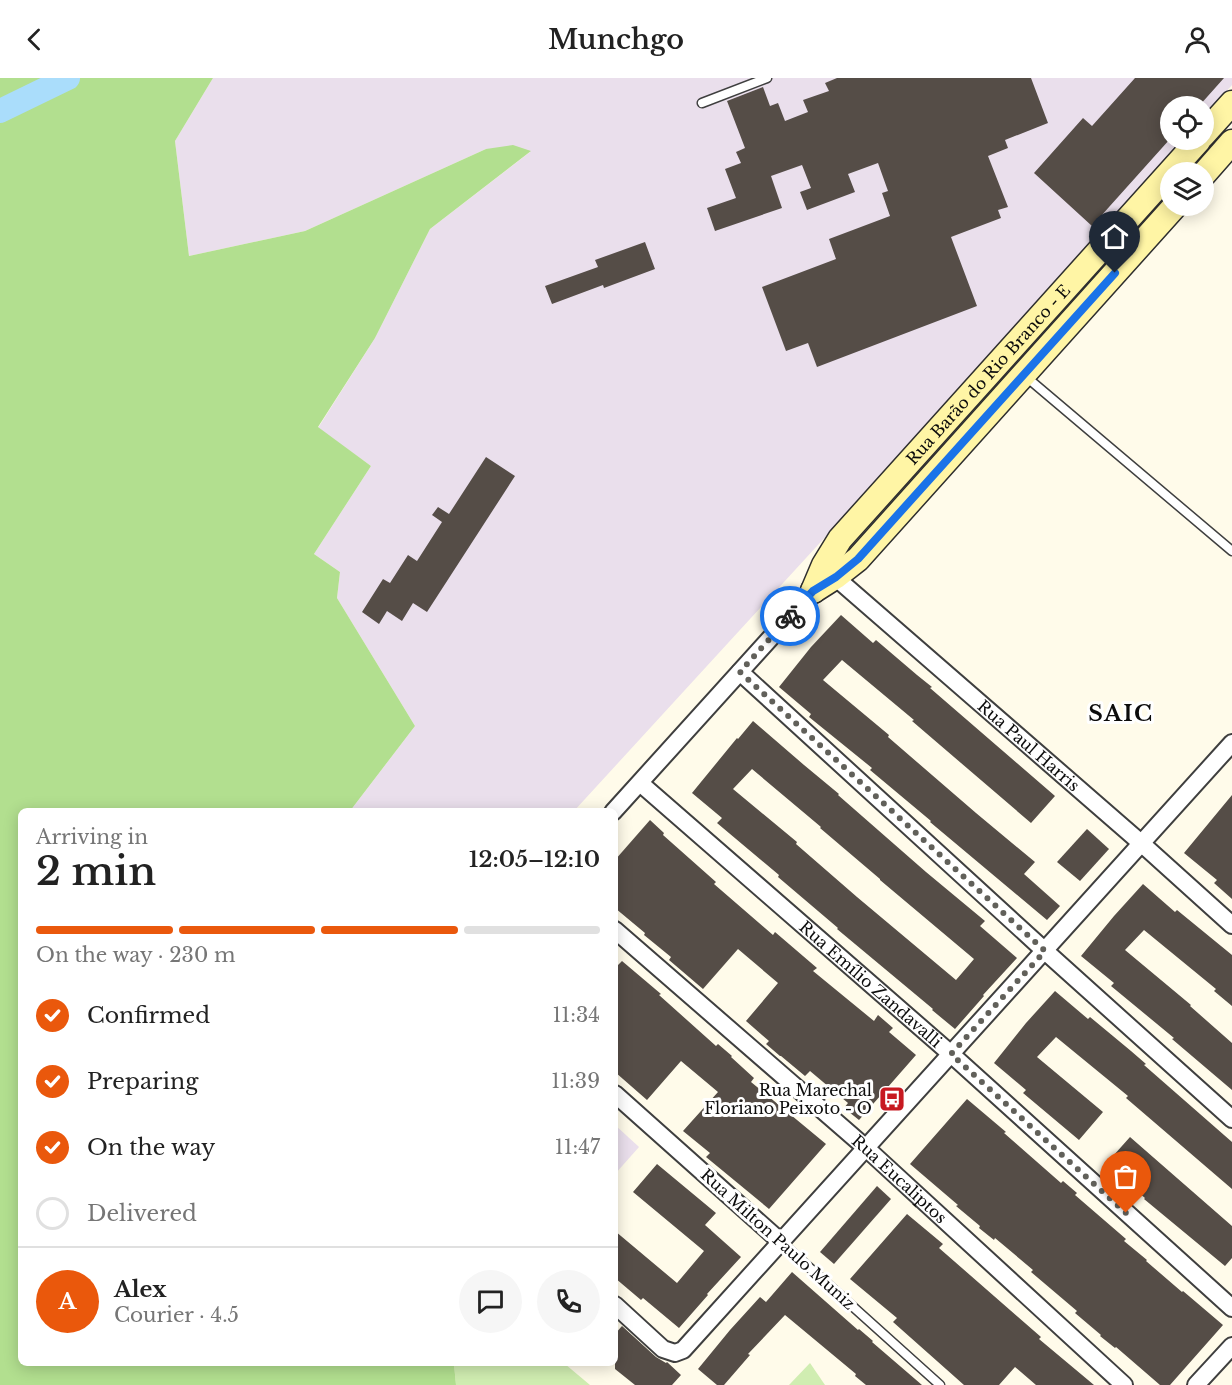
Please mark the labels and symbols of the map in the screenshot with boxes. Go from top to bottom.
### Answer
pin [1089,211,1140,273]
street label: Rua Barão do Rio Branco - E [902,280,1074,469]
courier [760,586,820,646]
street label: Rua Paul Harris [974,696,1084,795]
district label: SAIC [1088,700,1154,727]
street label: Rua Emílio Zandavalli [795,917,947,1052]
place label: Rua Marechal Floriano Peixoto - O [704,1080,872,1118]
bus stop icon: Rua Marechal Floriano Peixoto - O [877,1084,907,1114]
street label: Rua Eucaliptos [848,1130,951,1227]
pin [1100,1151,1151,1213]
street label: Rua Milton Paulo Muniz [697,1164,859,1314]

